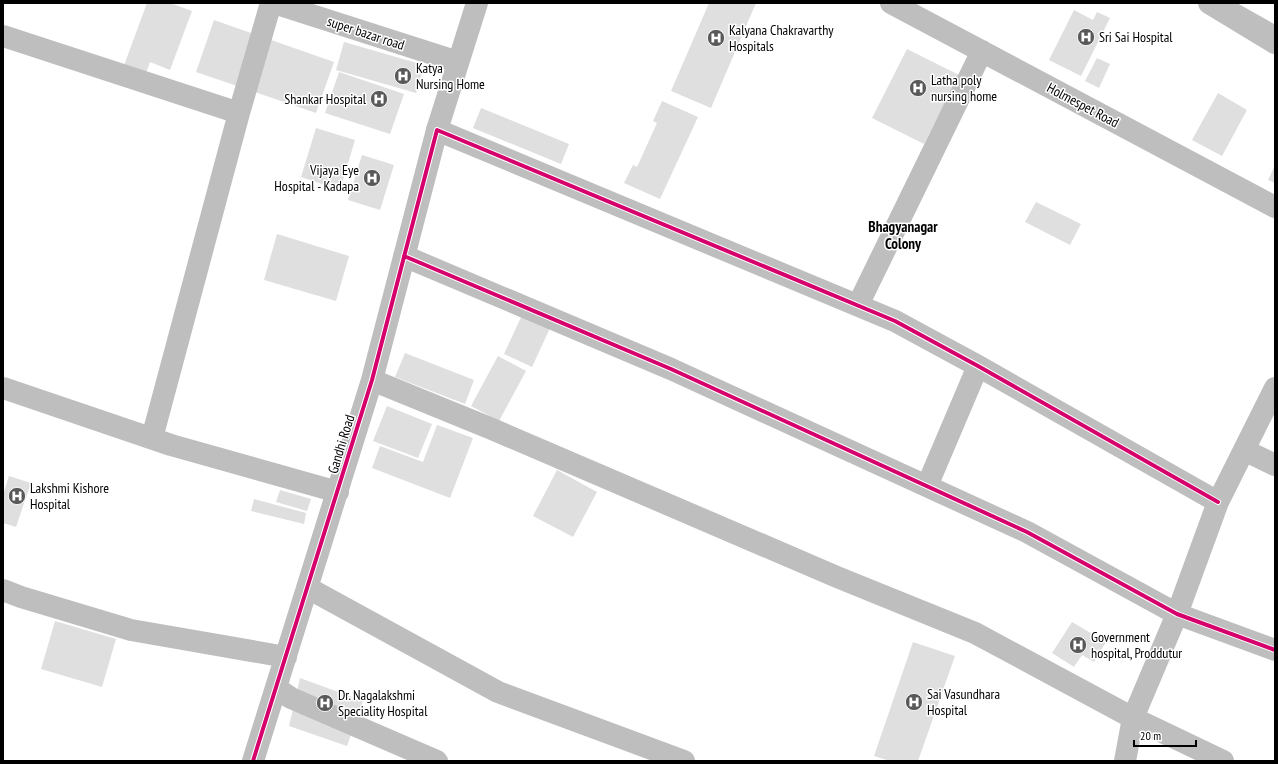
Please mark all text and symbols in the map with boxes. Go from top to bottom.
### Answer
street label: super bazar road [325,12,407,54]
place label: Kalyana Chakravarthy Hospitals [729,21,834,55]
hospital icon: Sri Sai Hospital [1076,27,1096,47]
hospital icon: Kalyana Chakravarthy Hospitals [706,28,726,48]
place label: Sri Sai Hospital [1099,28,1173,46]
place label: Katya Nursing Home [416,59,485,93]
hospital icon: Katya Nursing Home [393,66,413,86]
place label: Latha poly nursing home [931,71,997,105]
hospital icon: Latha poly nursing home [908,78,928,98]
street label: Holmespet Road [1044,79,1122,131]
hospital icon: Shankar Hospital [369,89,389,109]
place label: Shankar Hospital [284,90,367,108]
place label: Vijaya Eye Hospital - Kadapa [274,161,359,195]
hospital icon: Vijaya Eye Hospital - Kadapa [362,168,382,188]
district label: Bhagyanagar Colony [868,217,938,253]
street label: Gandhi Road [324,412,358,476]
place label: Lakshmi Kishore Hospital [30,479,109,513]
hospital icon: Lakshmi Kishore Hospital [7,486,27,506]
place label: Government hospital, Proddutur [1091,628,1182,662]
hospital icon: Government hospital, Proddutur [1068,635,1088,655]
place label: Sai Vasundhara Hospital [927,685,1000,719]
place label: Dr. Nagalakshmi Speciality Hospital [338,686,428,720]
hospital icon: Sai Vasundhara Hospital [904,692,924,712]
hospital icon: Dr. Nagalakshmi Speciality Hospital [315,693,335,713]
scale bar [1134,722,1196,748]
text: 20 m [1140,728,1161,743]

